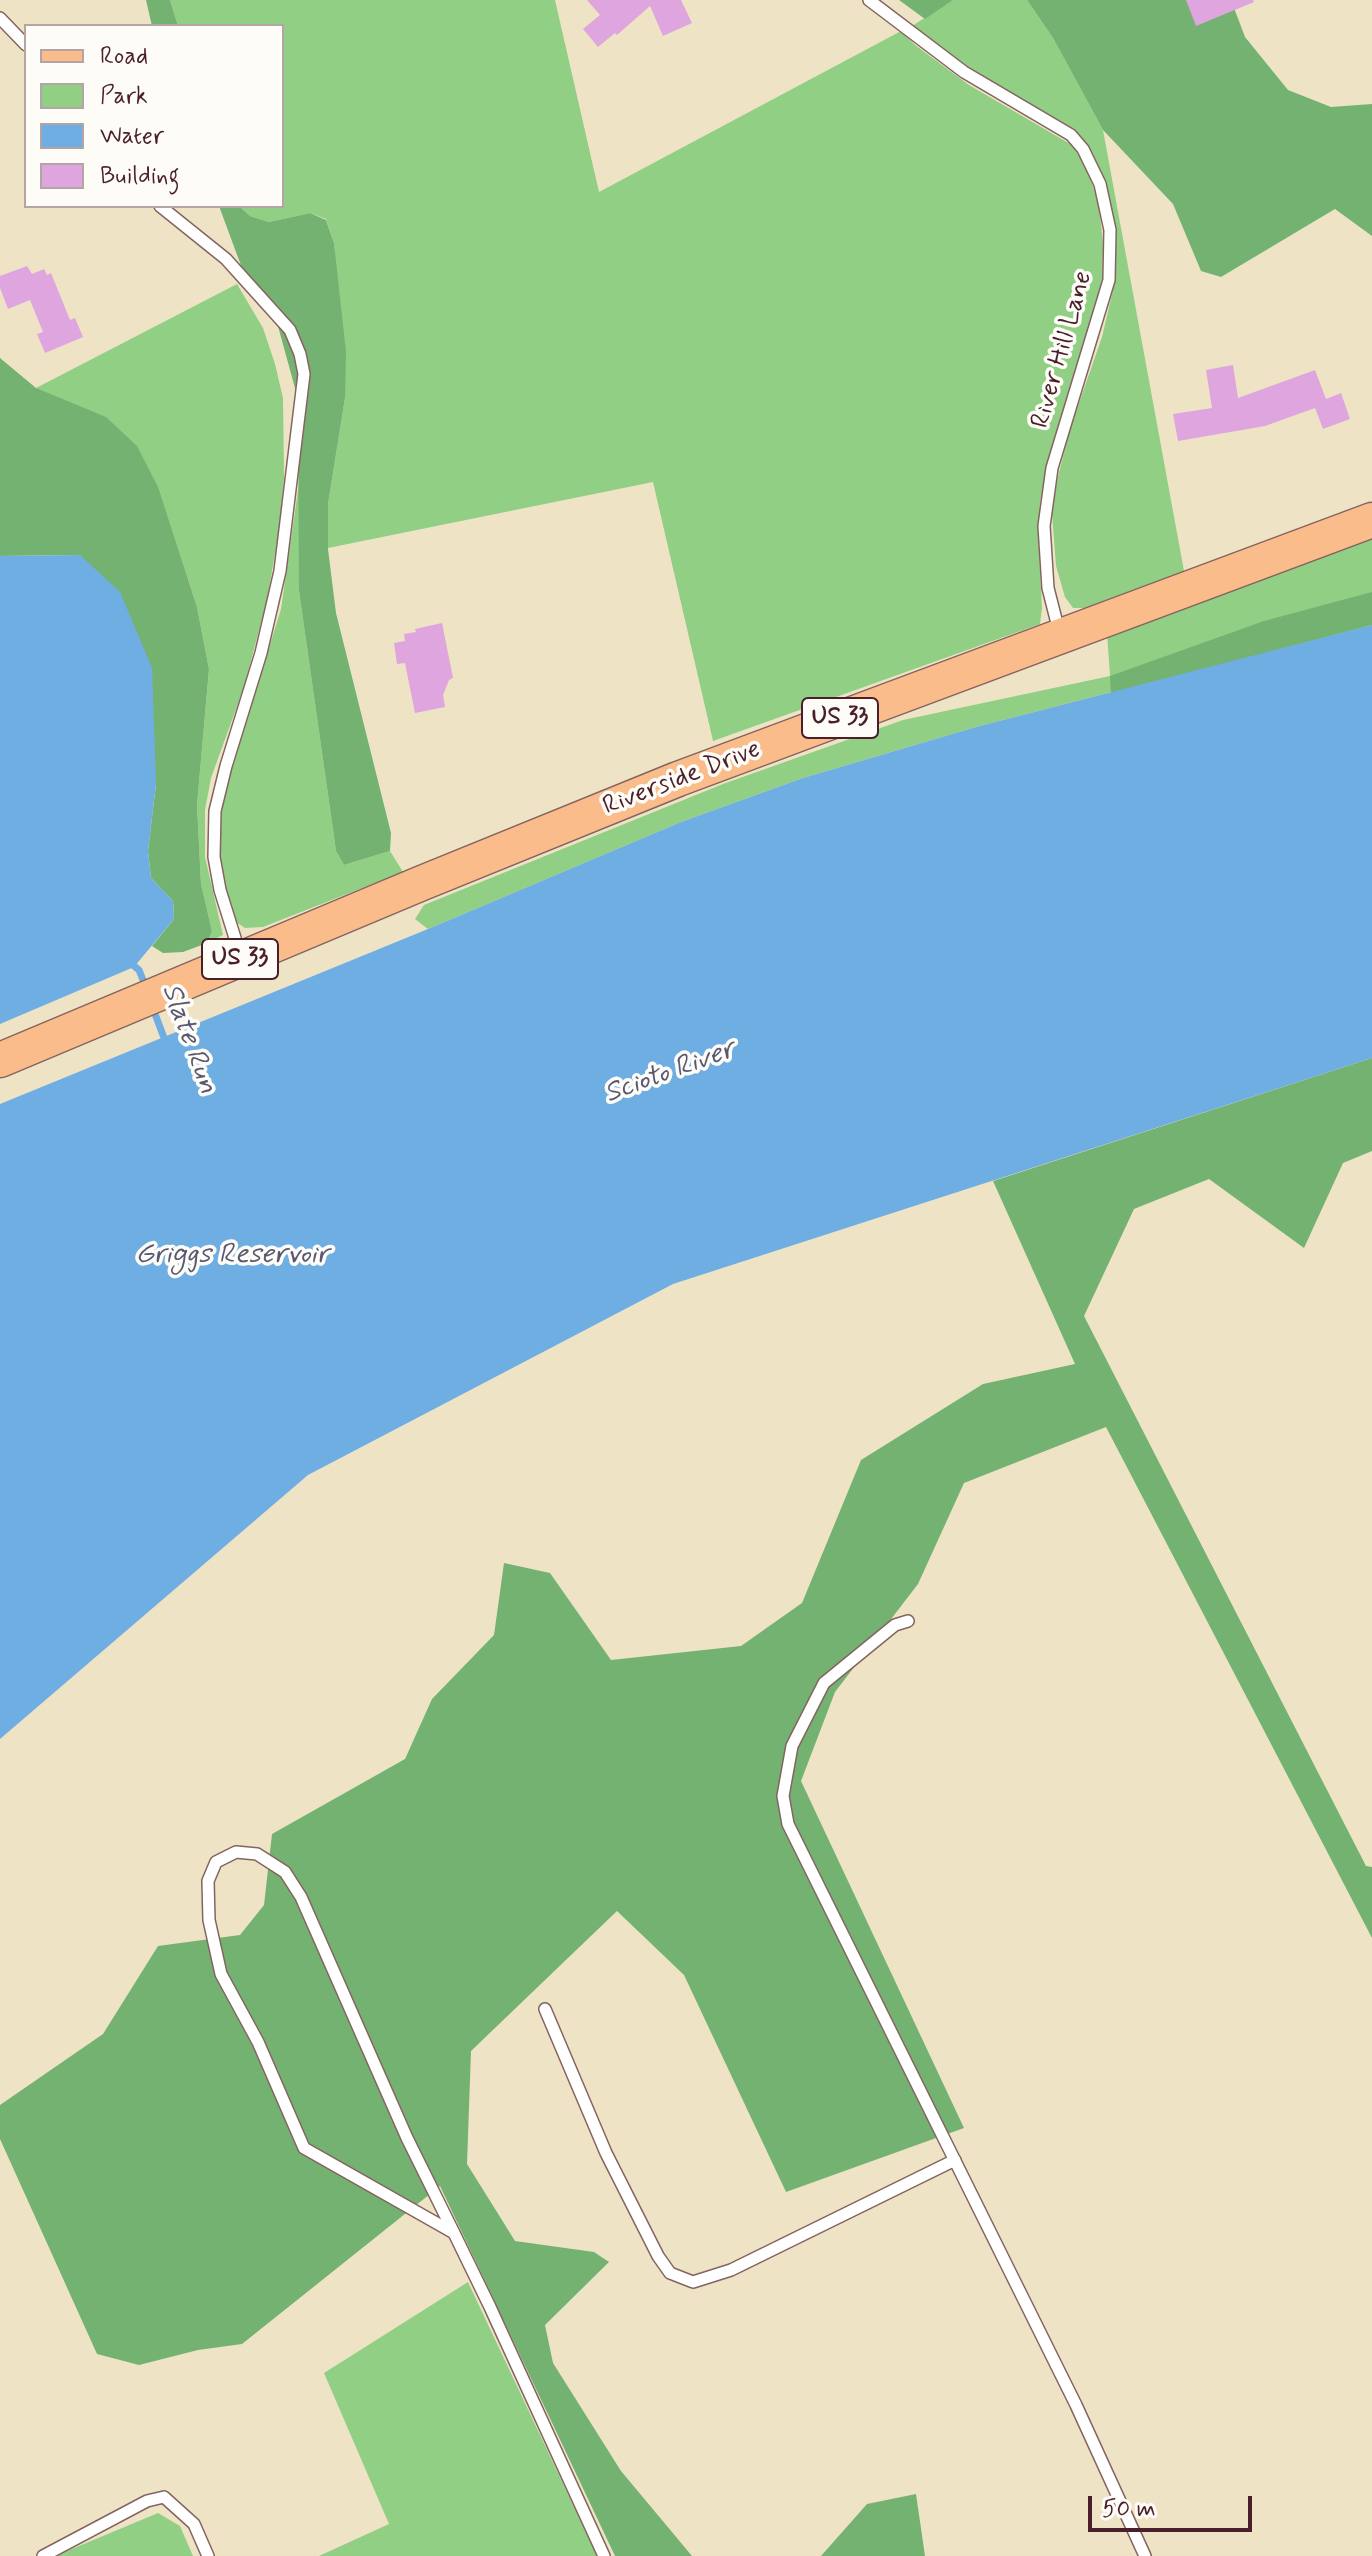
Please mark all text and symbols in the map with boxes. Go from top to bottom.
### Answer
legend [24,24,284,208]
text: Road [100,41,148,72]
text: Park [100,81,148,112]
text: Water [100,121,164,152]
text: Building [100,161,180,192]
street label: River Hill Lane [1026,268,1100,432]
road number: US 33 [802,698,878,738]
street label: Riverside Drive [599,735,765,823]
road number: US 33 [202,939,278,979]
water label: Slate Run [153,980,223,1098]
water label: Scioto River [600,1034,740,1112]
water label: Griggs Reservoir [135,1239,329,1273]
scale bar [1092,2480,1256,2530]
text: 50 m [1102,2494,1156,2525]

